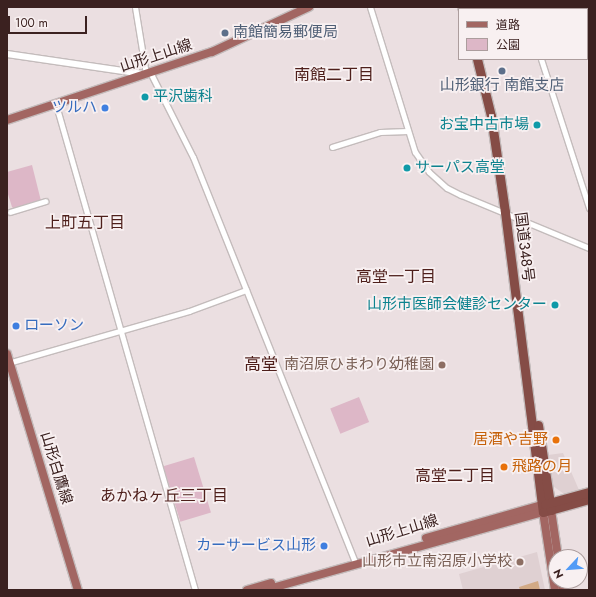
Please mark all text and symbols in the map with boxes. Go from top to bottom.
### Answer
scale bar [10,8,89,34]
legend [458,8,588,60]
text: 100 m [15,14,48,32]
text: 道路 [496,16,520,34]
place label: 南館簡易郵便局 [233,24,338,42]
marker: 南館簡易郵便局 [220,28,230,38]
street label: 山形上山線 [118,36,194,76]
text: 公園 [496,36,520,54]
district label: 南館二丁目 [294,65,374,85]
marker: 山形銀行 南館支店 [497,66,507,76]
place label: 山形銀行 南館支店 [440,77,564,95]
place label: 平沢歯科 [153,88,213,106]
marker: 平沢歯科 [140,92,150,102]
place label: ツルハ [52,99,97,117]
marker: ツルハ [100,103,110,113]
place label: お宝中古市場 [439,116,529,134]
marker: お宝中古市場 [532,120,542,130]
place label: サーパス高堂 [415,159,505,177]
marker: サーパス高堂 [402,163,412,173]
street label: 国道348号 [511,211,537,283]
district label: 上町五丁目 [45,213,125,233]
district label: 高堂一丁目 [356,267,436,287]
place label: 山形市医師会健診センター [367,296,547,314]
marker: 山形市医師会健診センター [550,300,560,310]
place label: ローソン [24,317,84,335]
marker: ローソン [11,321,21,331]
district label: 高堂 [244,355,278,375]
place label: 南沼原ひまわり幼稚園 [284,356,434,374]
marker: 南沼原ひまわり幼稚園 [437,360,447,370]
street label: 山形白鷹線 [36,430,76,506]
place label: 居酒や吉野 [473,431,548,449]
marker: 居酒や吉野 [551,435,561,445]
place label: 飛路の月 [512,458,572,476]
marker: 飛路の月 [499,462,509,472]
district label: 高堂二丁目 [415,466,495,486]
district label: あかねヶ丘三丁目 [100,486,228,506]
street label: 山形上山線 [364,511,440,551]
place label: カーサービス山形 [196,537,316,555]
marker: カーサービス山形 [319,541,329,551]
north arrow [548,549,588,589]
place label: 山形市立南沼原小学校 [362,553,512,571]
marker: 山形市立南沼原小学校 [515,557,525,567]
text: N [549,566,567,581]

